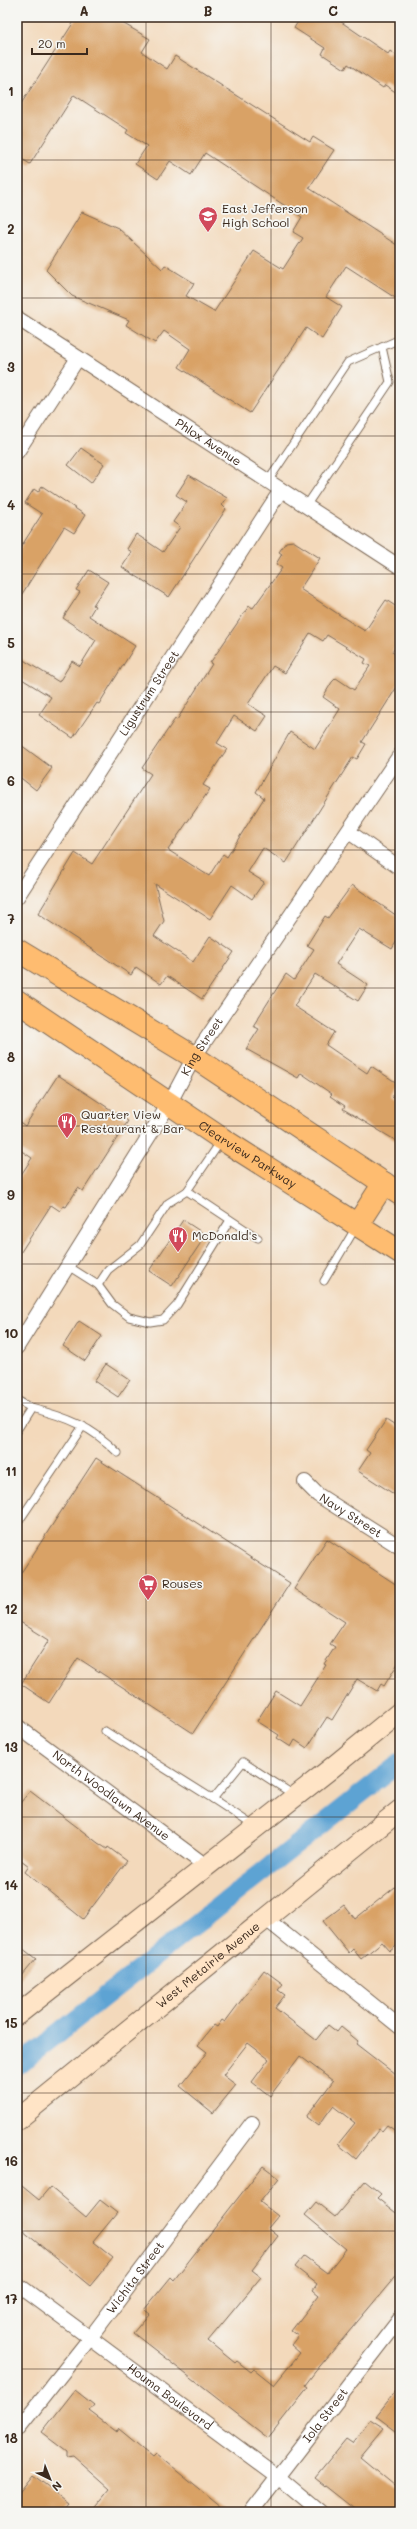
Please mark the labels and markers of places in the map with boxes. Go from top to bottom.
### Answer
place label: East Jefferson High School [222,200,308,230]
school or university icon: East Jefferson High School [197,205,219,233]
place label: Quarter View Restaurant & Bar [81,1106,184,1136]
restaurant icon: Quarter View Restaurant & Bar [56,1111,78,1139]
restaurant icon: McDonald's [167,1225,189,1253]
place label: McDonald's [192,1227,257,1243]
supermarket icon: Rouses [137,1573,159,1601]
place label: Rouses [162,1575,203,1591]

